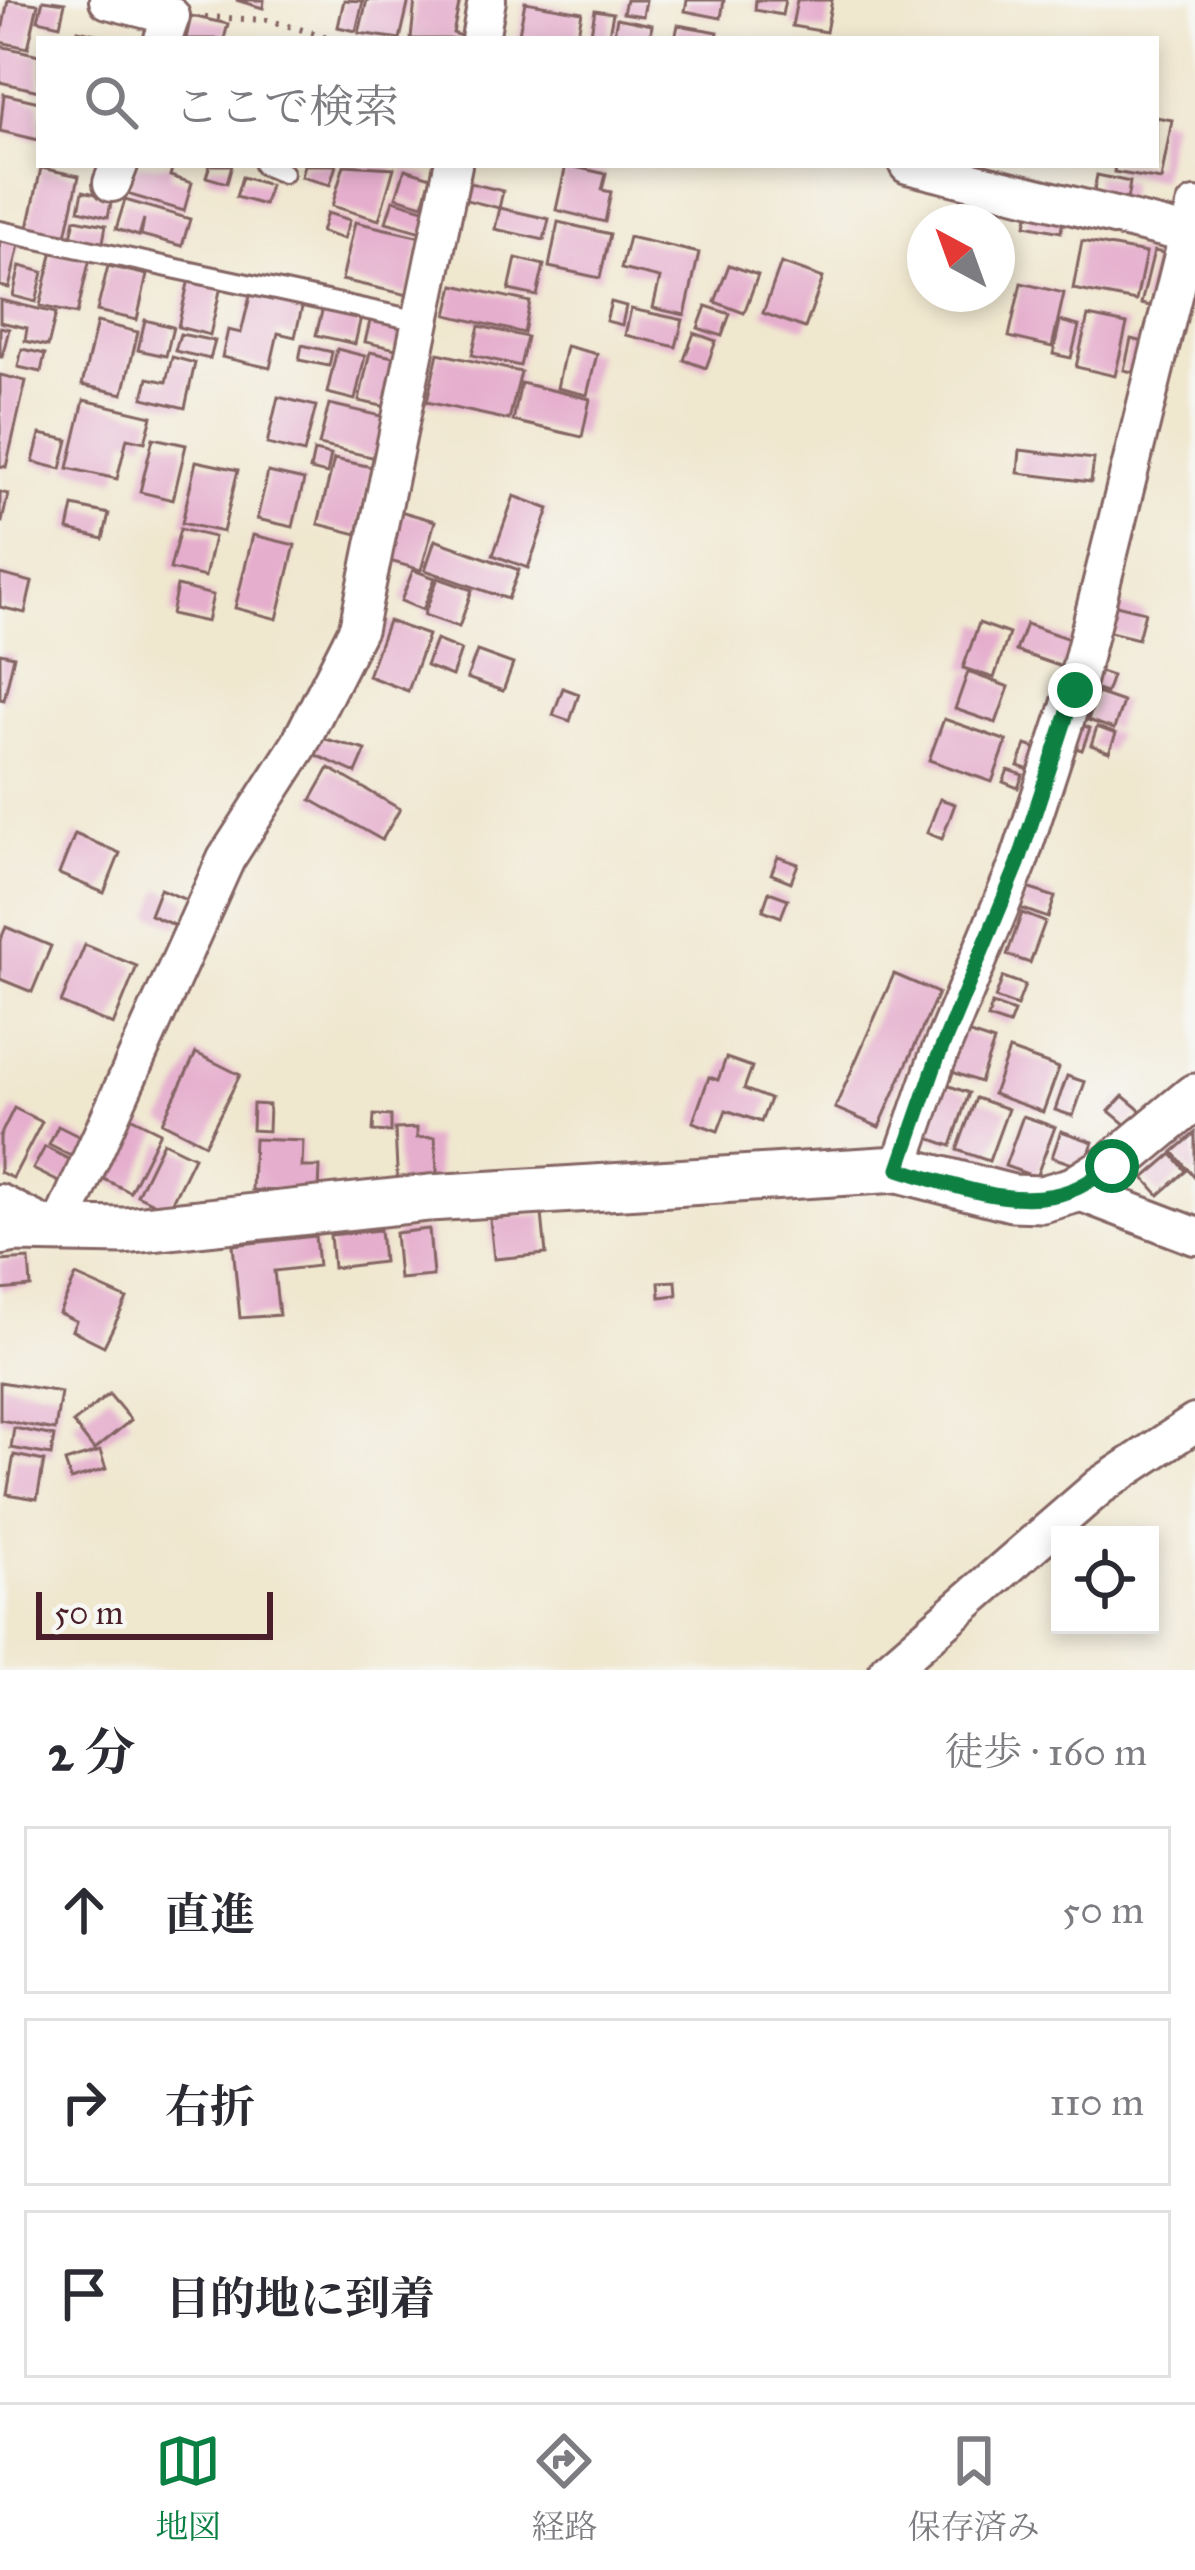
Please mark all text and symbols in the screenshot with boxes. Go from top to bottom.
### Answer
search box [36,36,1159,168]
icon: search [78,69,144,135]
text: ここで検索 [174,79,399,134]
north arrow [907,204,1015,312]
route end [1048,663,1102,717]
route start [1085,1139,1139,1193]
map controls [1051,1526,1159,1634]
button: locate [1051,1526,1159,1634]
scale bar [36,1586,273,1639]
text: 50 m [54,1593,123,1633]
text: 2 分 [48,1722,135,1784]
text: 徒歩 · 160 m [945,1728,1147,1776]
icon: ahead [51,1877,117,1943]
text: 50 m [1062,1886,1144,1934]
text: 直進 [165,1887,255,1942]
icon: right [51,2069,117,2135]
text: 110 m [1049,2078,1144,2126]
text: 右折 [165,2079,255,2134]
icon: arrive [51,2261,117,2327]
text: 目的地に到着 [165,2271,435,2326]
tab: 地図 [155,2428,221,2547]
tab: 経路 [531,2428,597,2547]
tab: 保存済み [908,2428,1040,2547]

